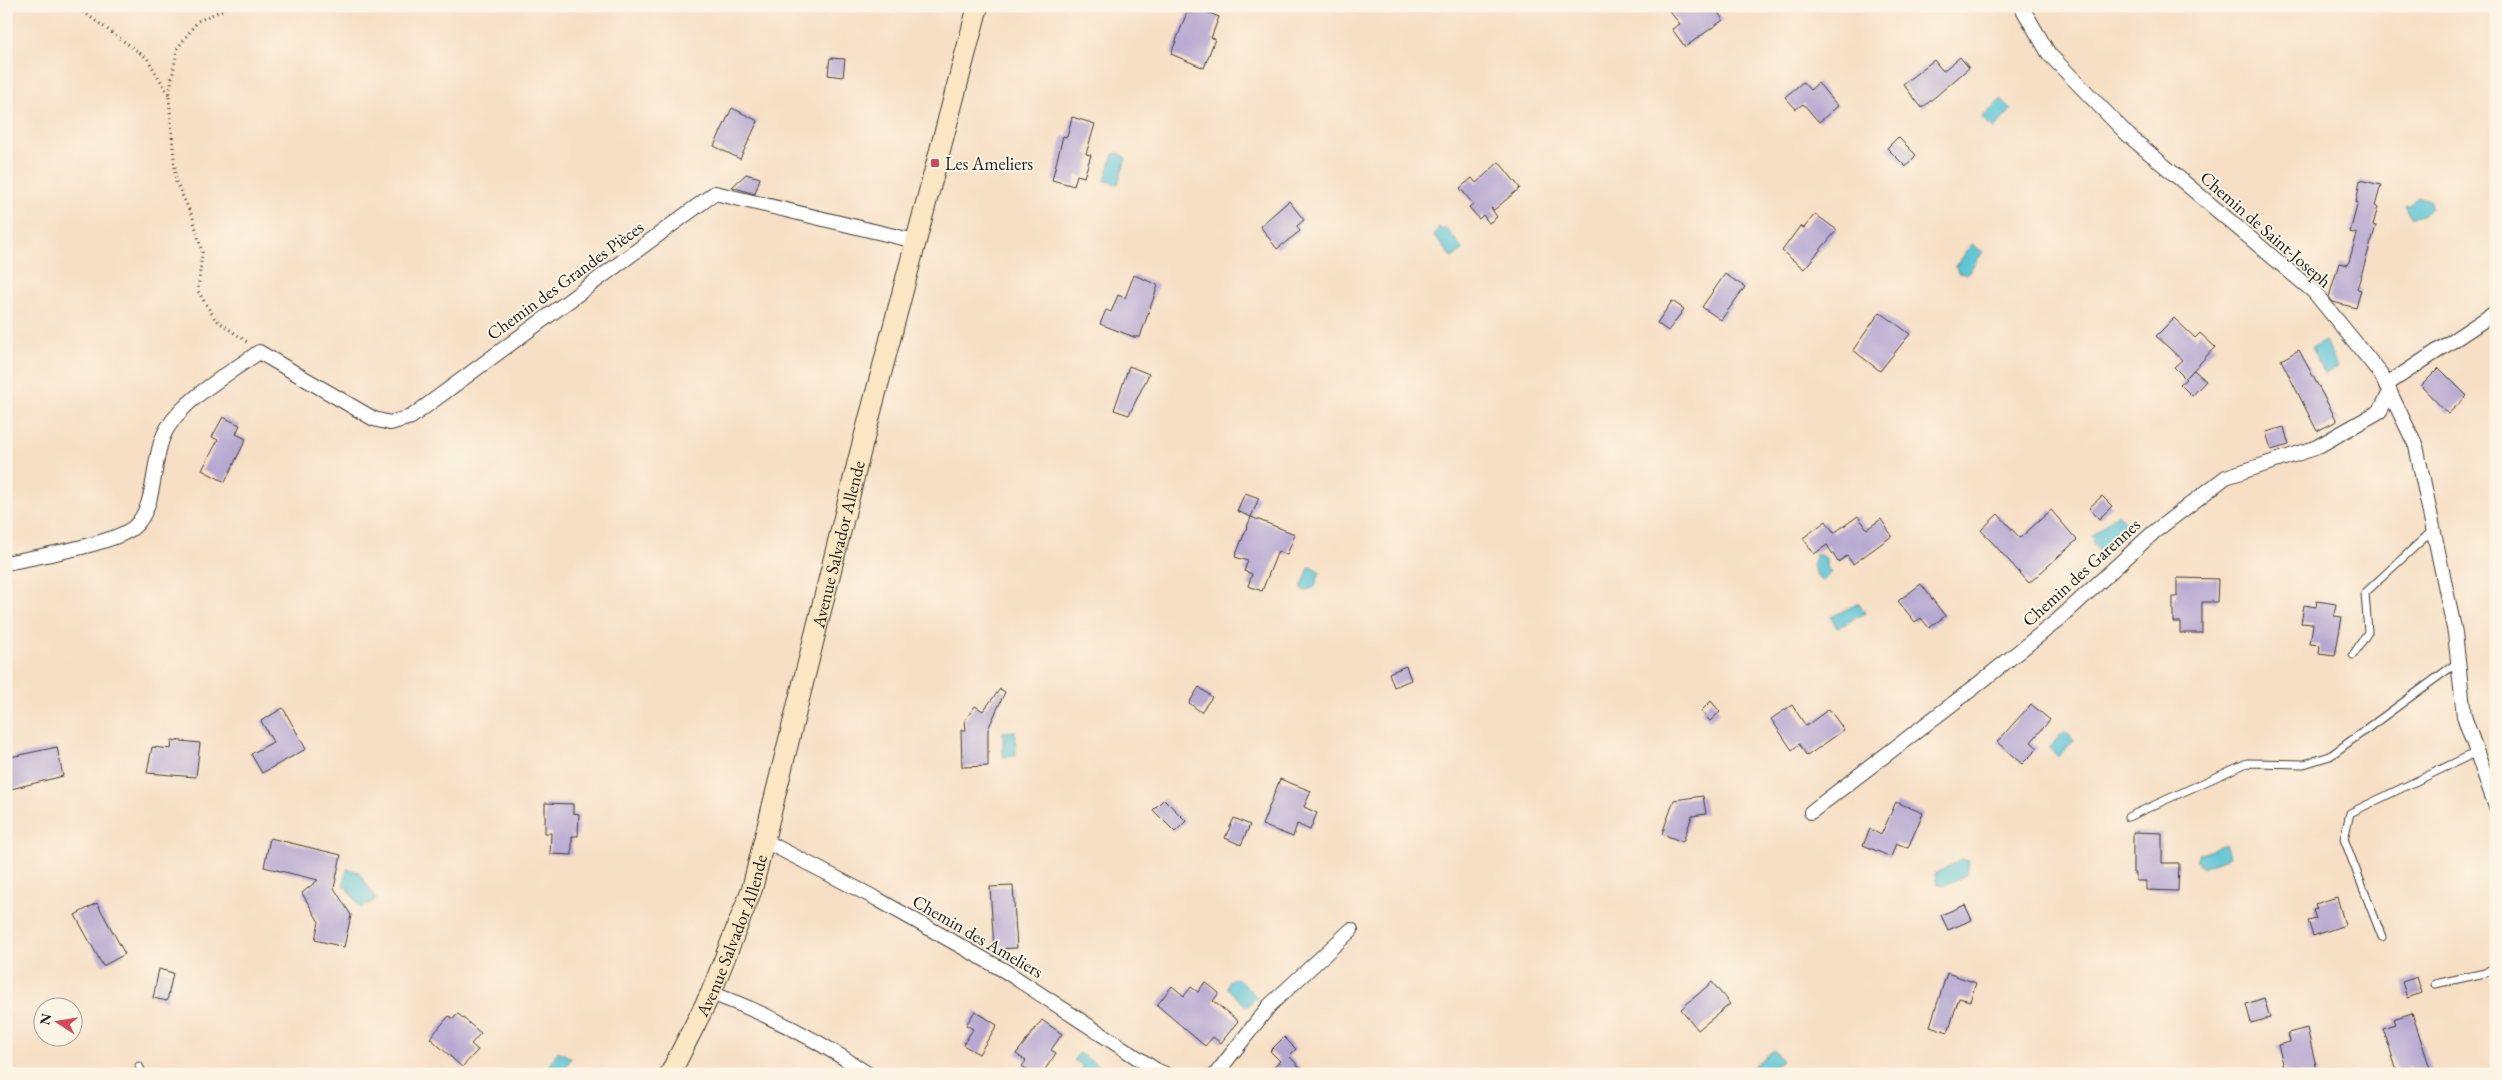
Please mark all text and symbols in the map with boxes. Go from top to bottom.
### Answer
place label: Les Ameliers [945,152,1033,175]
marker: Les Ameliers [929,157,941,169]
street label: Chemin de Saint-Joseph [2196,166,2336,292]
street label: Chemin des Grandes Pièces [482,215,648,345]
street label: Avenue Salvador Allende [805,458,869,631]
street label: Chemin des Garennes [2017,513,2145,631]
street label: Avenue Salvador Allende [689,852,772,1021]
street label: Chemin des Ameliers [909,889,1048,983]
north arrow [32,998,82,1048]
text: N [35,1011,55,1027]

